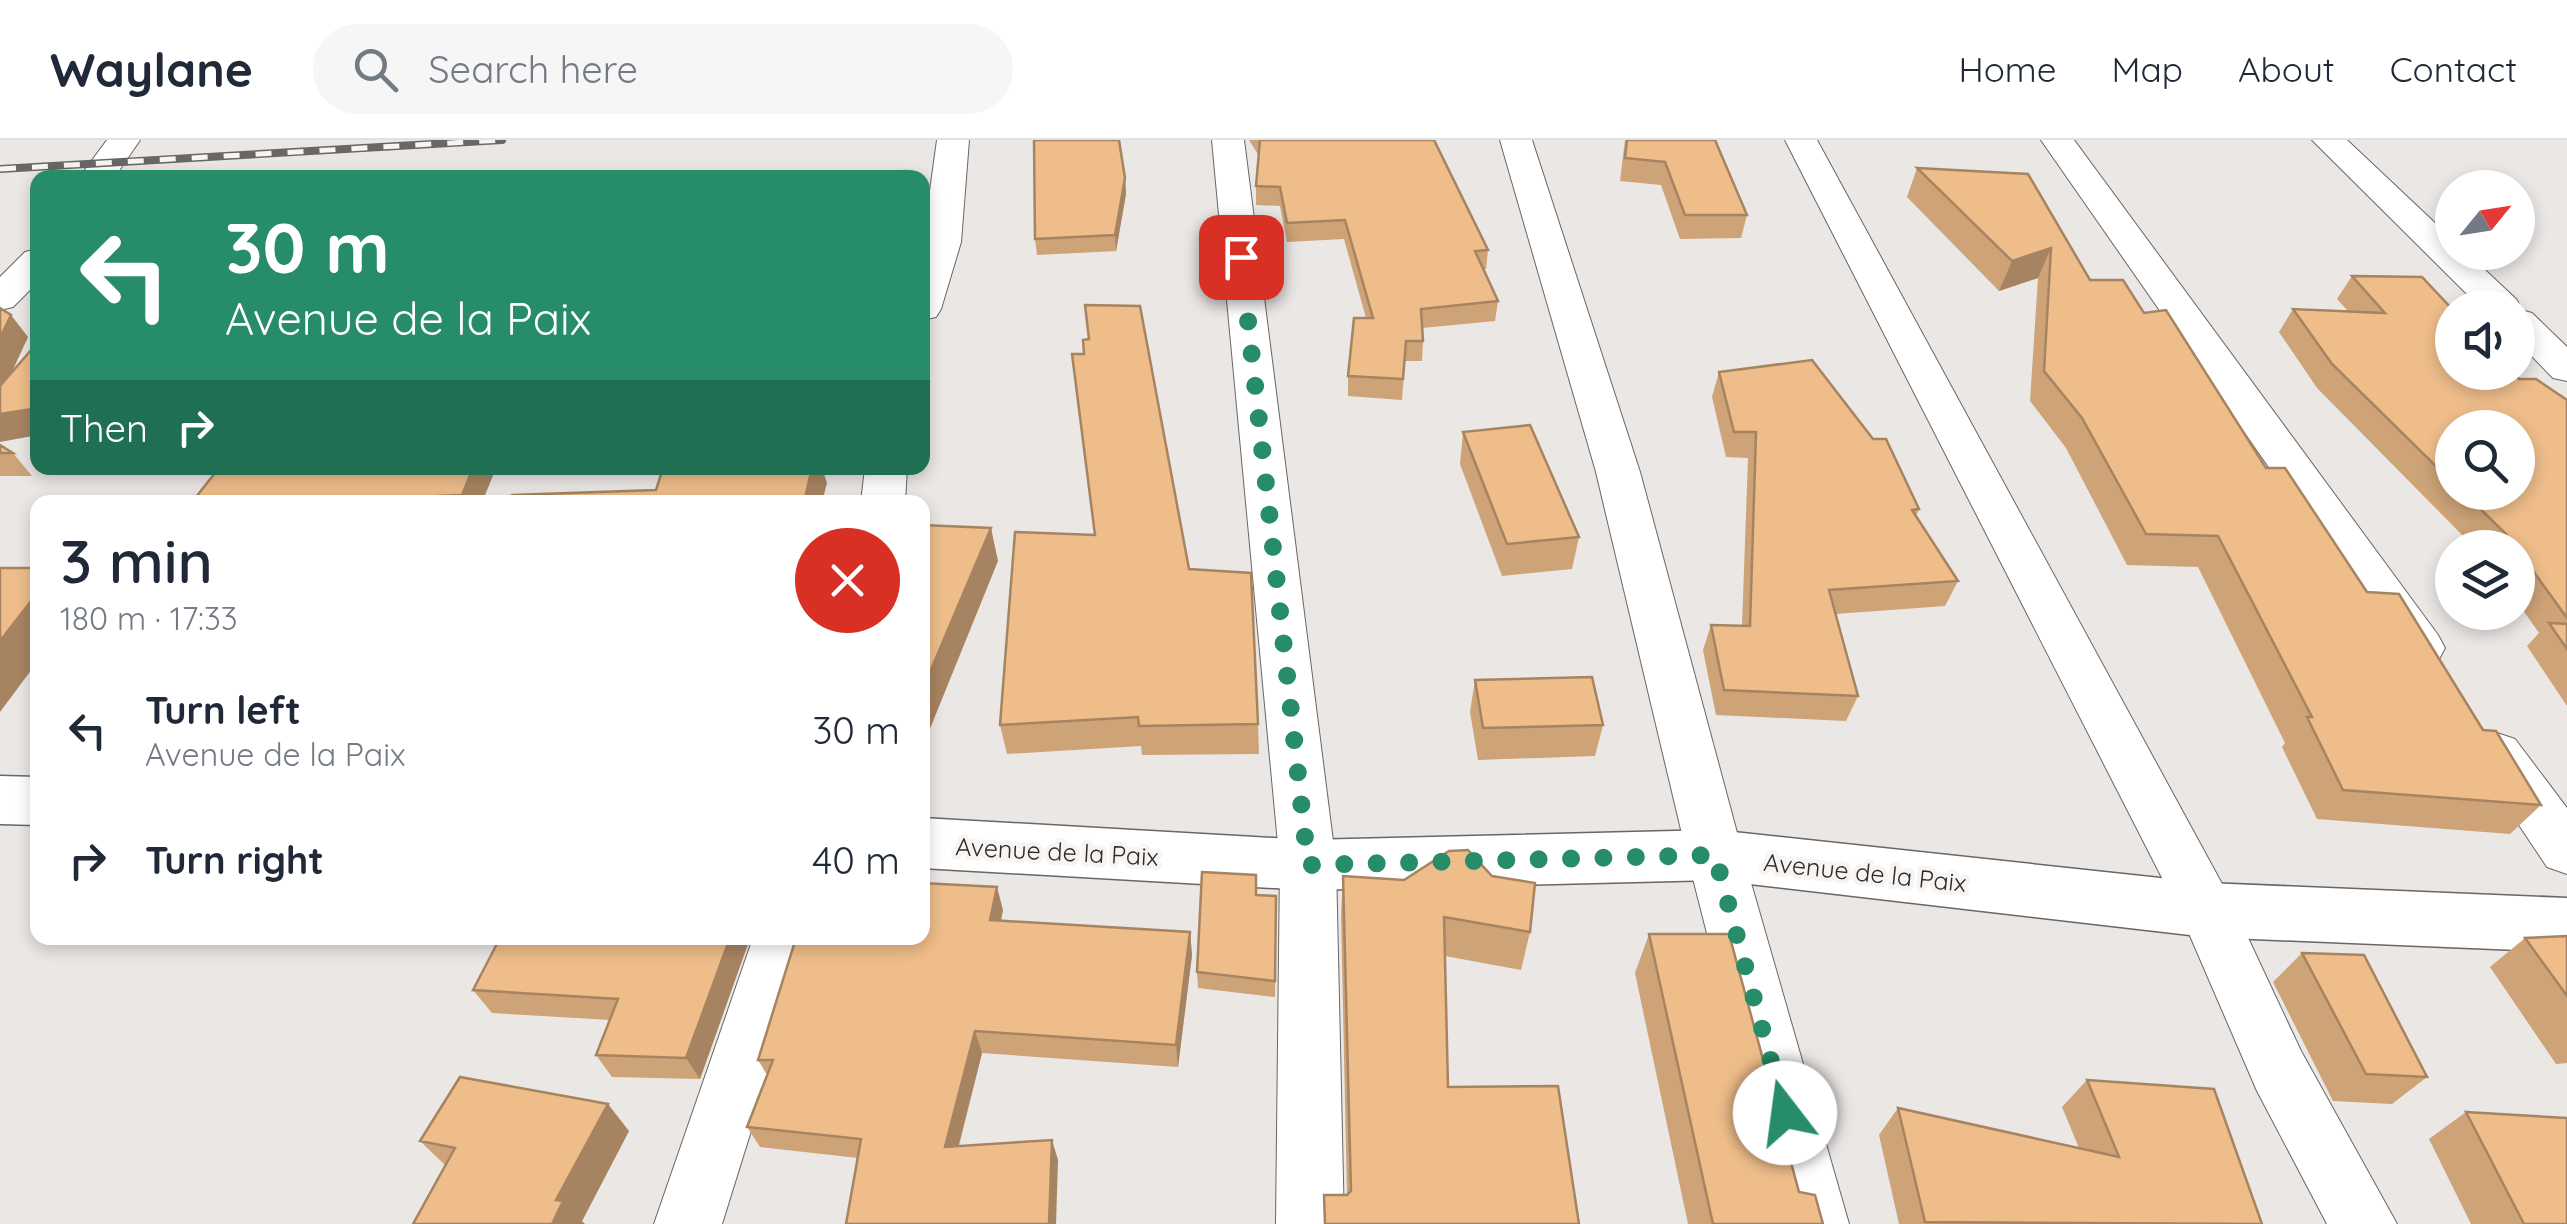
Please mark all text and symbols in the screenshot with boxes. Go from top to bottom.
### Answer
search box [313,24,1013,114]
text: Waylane [50,39,253,99]
icon: search [348,42,403,97]
text: Search here [428,45,638,93]
text: Home [1959,47,2057,91]
text: Map [2112,47,2183,91]
text: About [2238,47,2335,91]
text: Contact [2390,47,2517,91]
north arrow [2435,170,2535,270]
map controls [2435,170,2535,630]
text: 30 m [225,203,390,291]
icon: left [60,210,190,340]
pin [1199,215,1284,300]
icon: arrive [1214,230,1269,285]
text: Avenue de la Paix [225,290,591,346]
button: sound [2435,290,2535,390]
icon: right [168,400,223,455]
text: Then [60,404,148,452]
button: search [2435,410,2535,510]
text: 3 min [60,523,213,598]
button: close [795,528,900,633]
button: layers [2435,530,2535,630]
text: 180 m · 17:33 [60,598,238,638]
text: Turn left [145,686,301,734]
icon: left [60,703,115,758]
text: 30 m [812,706,900,754]
text: Avenue de la Paix [145,734,406,774]
street label: Avenue de la Paix [955,830,1159,872]
icon: right [60,833,115,888]
text: Turn right [145,836,324,884]
text: 40 m [812,836,900,884]
street label: Avenue de la Paix [1762,846,1968,898]
position arrow [1733,1061,1837,1165]

